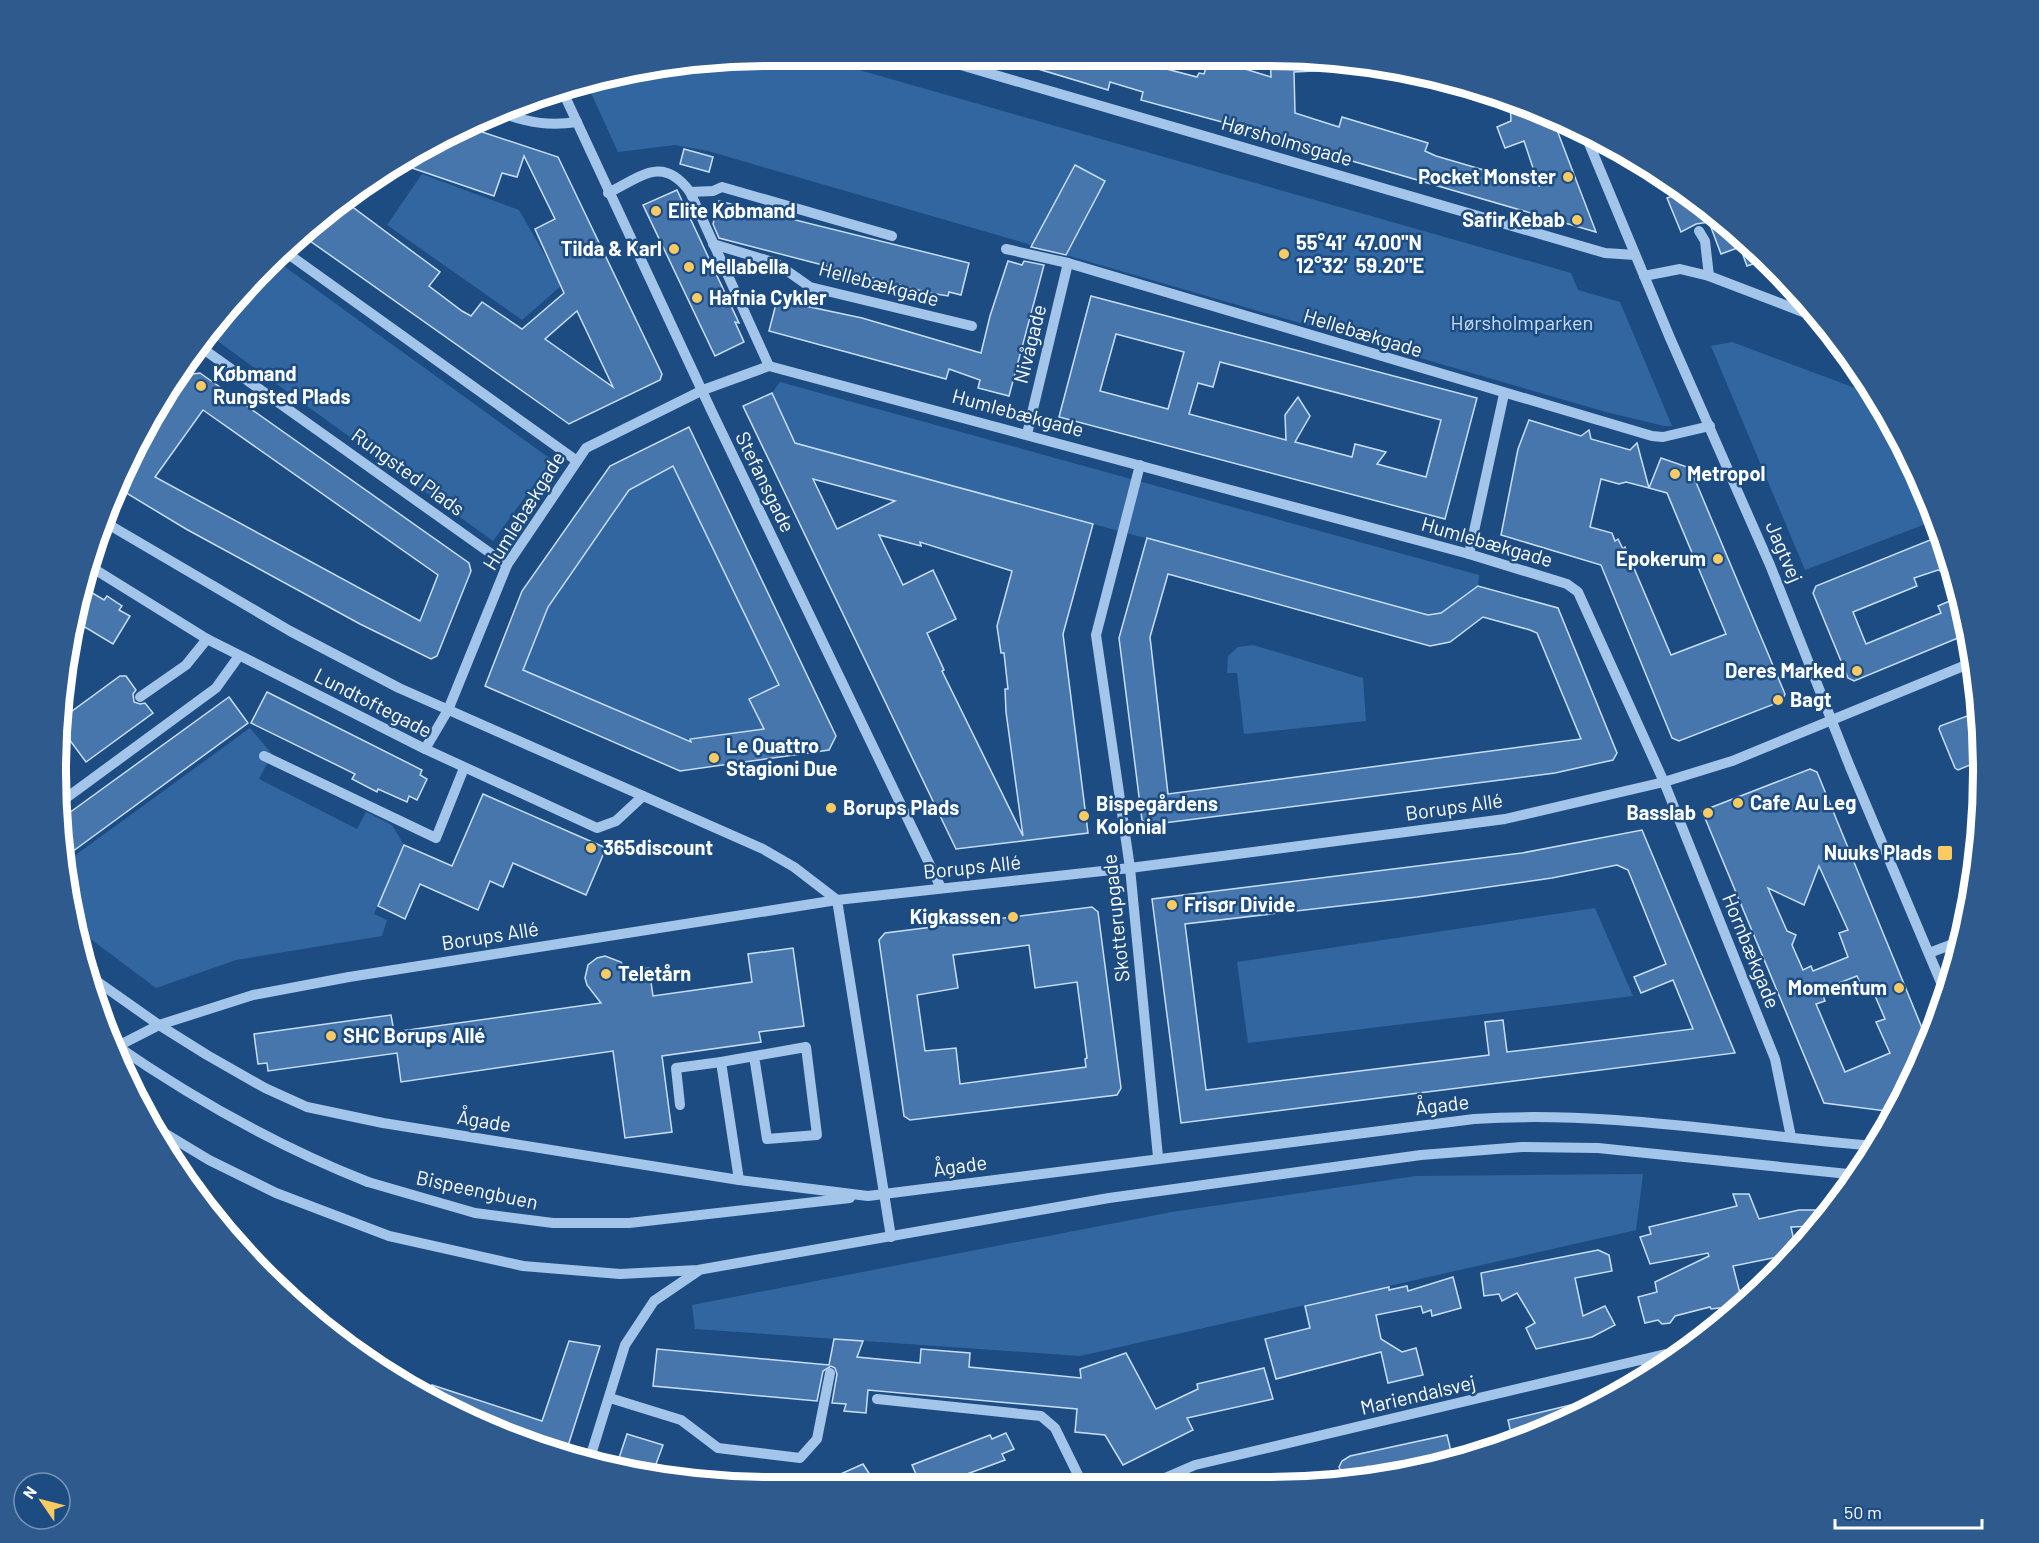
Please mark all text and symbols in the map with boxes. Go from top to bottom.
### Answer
street label: Hørsholmsgade [1219,110,1356,170]
place label: Pocket Monster [1418,164,1556,188]
marker: Pocket Monster [1561,170,1575,184]
place label: Elite Købmand [668,198,796,222]
marker: Elite Købmand [649,204,663,218]
place label: Safir Kebab [1462,207,1565,231]
marker: Safir Kebab [1570,213,1584,227]
place label: 55°41′47.00"N 12°32′59.20"E [1296,230,1424,277]
place label: Tilda & Karl [561,236,662,260]
marker: Tilda & Karl [667,242,681,256]
marker: 55°41′47.00"N 12°32′59.20"E [1277,247,1291,261]
place label: Mellabella [701,254,789,278]
street label: Hellebækgade [817,255,942,311]
marker: Mellabella [682,260,696,274]
place label: Hafnia Cykler [709,285,827,309]
marker: Hafnia Cykler [690,291,704,305]
street label: Nivågade [1008,302,1050,386]
street label: Hellebækgade [1301,303,1426,362]
park label: Hørsholmparken [1451,310,1593,334]
place label: Købmand Rungsted Plads [213,361,351,408]
marker: Købmand Rungsted Plads [194,379,208,393]
street label: Humlebækgade [950,383,1087,441]
street label: Rungsted Plads [347,422,470,520]
street label: Stefansgade [731,427,801,536]
street label: Humlebækgade [477,447,569,574]
place label: Metropol [1687,461,1765,485]
marker: Metropol [1668,467,1682,481]
street label: Humlebækgade [1419,511,1556,571]
street label: Jagtvej [1761,517,1809,586]
place label: Epokerum [1616,546,1706,570]
marker: Epokerum [1711,552,1725,566]
place label: Deres Marked [1725,658,1845,682]
street label: Lundtoftegade [311,662,436,742]
marker: Deres Marked [1850,664,1864,678]
place label: Bagt [1790,687,1832,711]
marker: Bagt [1771,693,1785,707]
place label: Le Quattro Stagioni Due [726,733,838,780]
marker: Le Quattro Stagioni Due [707,751,721,765]
street label: Borups Allé [1404,787,1504,825]
place label: Cafe Au Leg [1750,790,1856,814]
place label: Bispegårdens Kolonial [1096,791,1218,838]
place label: Borups Plads [843,795,959,819]
marker: Cafe Au Leg [1731,796,1745,810]
place label: Basslab [1626,800,1696,824]
marker: Borups Plads [824,801,838,815]
marker: Basslab [1701,806,1715,820]
marker: Bispegårdens Kolonial [1077,809,1091,823]
place label: 365discount [603,835,713,859]
place label: Nuuks Plads [1824,840,1932,864]
marker: 365discount [584,841,598,855]
marker: Nuuks Plads [1936,844,1954,862]
street label: Borups Allé [922,849,1022,883]
street label: Skotterupgade [1096,853,1134,983]
street label: Hornbækgade [1718,890,1786,1012]
place label: Frisør Divide [1184,892,1295,916]
marker: Frisør Divide [1165,898,1179,912]
place label: Kigkassen [910,904,1001,928]
marker: Kigkassen [1006,910,1020,924]
street label: Borups Allé [440,915,540,955]
place label: Teletårn [618,961,691,985]
marker: Teletårn [599,967,613,981]
place label: Momentum [1788,975,1887,999]
marker: Momentum [1892,981,1906,995]
place label: SHC Borups Allé [343,1023,485,1047]
marker: SHC Borups Allé [324,1029,338,1043]
street label: Ågade [1414,1089,1470,1119]
street label: Ågade [455,1104,513,1136]
street label: Ågade [931,1149,988,1181]
street label: Bispeengbuen [414,1164,540,1214]
street label: Mariendalsvej [1358,1369,1478,1419]
north arrow [12,1471,72,1531]
text: N [18,1482,40,1502]
scale bar [1835,1492,1982,1530]
text: 50 m [1844,1501,1882,1523]

